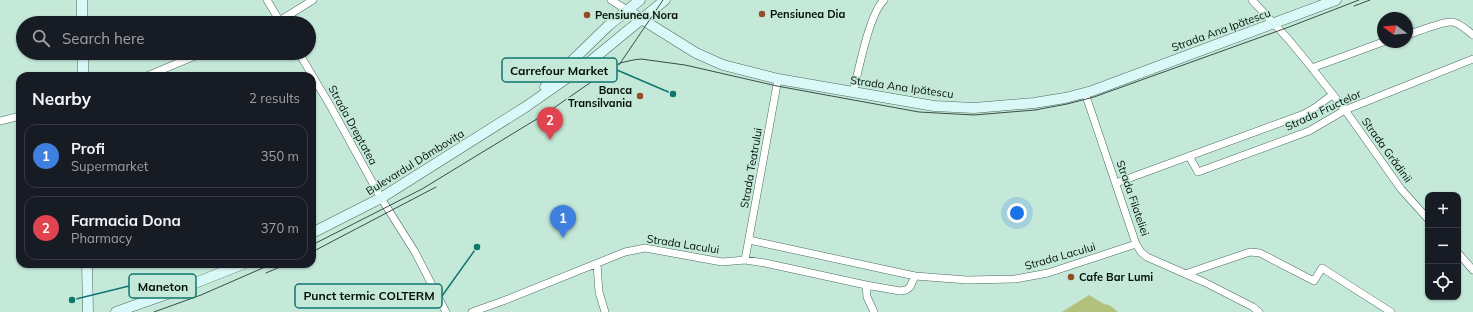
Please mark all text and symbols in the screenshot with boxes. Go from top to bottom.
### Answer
street label: Strada Ana Ipătescu [1170,6,1272,54]
place label: Pensiunea Dia [770,7,845,21]
place label: Pensiunea Nora [595,8,678,22]
marker: Pensiunea Dia [757,9,767,19]
marker: Pensiunea Nora [582,10,592,20]
north arrow [1377,12,1413,48]
search box [16,16,316,60]
icon: search [30,27,52,49]
text: Search here [62,29,144,48]
callout: Carrefour Market [502,58,617,82]
text: Carrefour Market [510,63,608,78]
street label: Strada Ana Ipătescu [849,73,955,101]
street label: Strada Dreptatea [325,83,381,167]
place label: Banca Transilvania [568,83,632,110]
street label: Strada Fructelor [1283,86,1363,134]
text: Nearby [32,88,91,109]
text: 2 results [249,90,300,106]
marker: Banca Transilvania [635,91,645,101]
pin: 2 [537,107,563,140]
street label: Strada Grădinii [1359,115,1415,185]
street label: Bulevardul Dâmbovița [363,126,467,199]
street label: Strada Teatrului [737,127,765,209]
text: Profi [71,139,105,158]
text: 1 [42,148,50,164]
text: 350 m [261,148,299,164]
text: Supermarket [71,158,148,174]
street label: Strada Filateliei [1114,158,1152,238]
map controls [1425,192,1461,300]
button: + [1425,192,1461,228]
your location [1007,203,1027,223]
pin: 1 [550,205,576,238]
text: Farmacia Dona [71,211,181,230]
text: 2 [42,220,50,236]
text: 370 m [261,220,299,236]
button: − [1425,228,1461,264]
text: Pharmacy [71,230,132,246]
street label: Strada Lacului [646,231,720,257]
street label: Strada Lacului [1023,239,1097,273]
button: locate [1425,264,1461,300]
place label: Cafe Bar Lumi [1079,270,1153,284]
marker: Cafe Bar Lumi [1066,272,1076,282]
callout: Maneton [129,274,196,298]
text: Maneton [138,279,188,294]
callout: Punct termic COLTERM [295,284,442,308]
text: Punct termic COLTERM [303,288,435,303]

